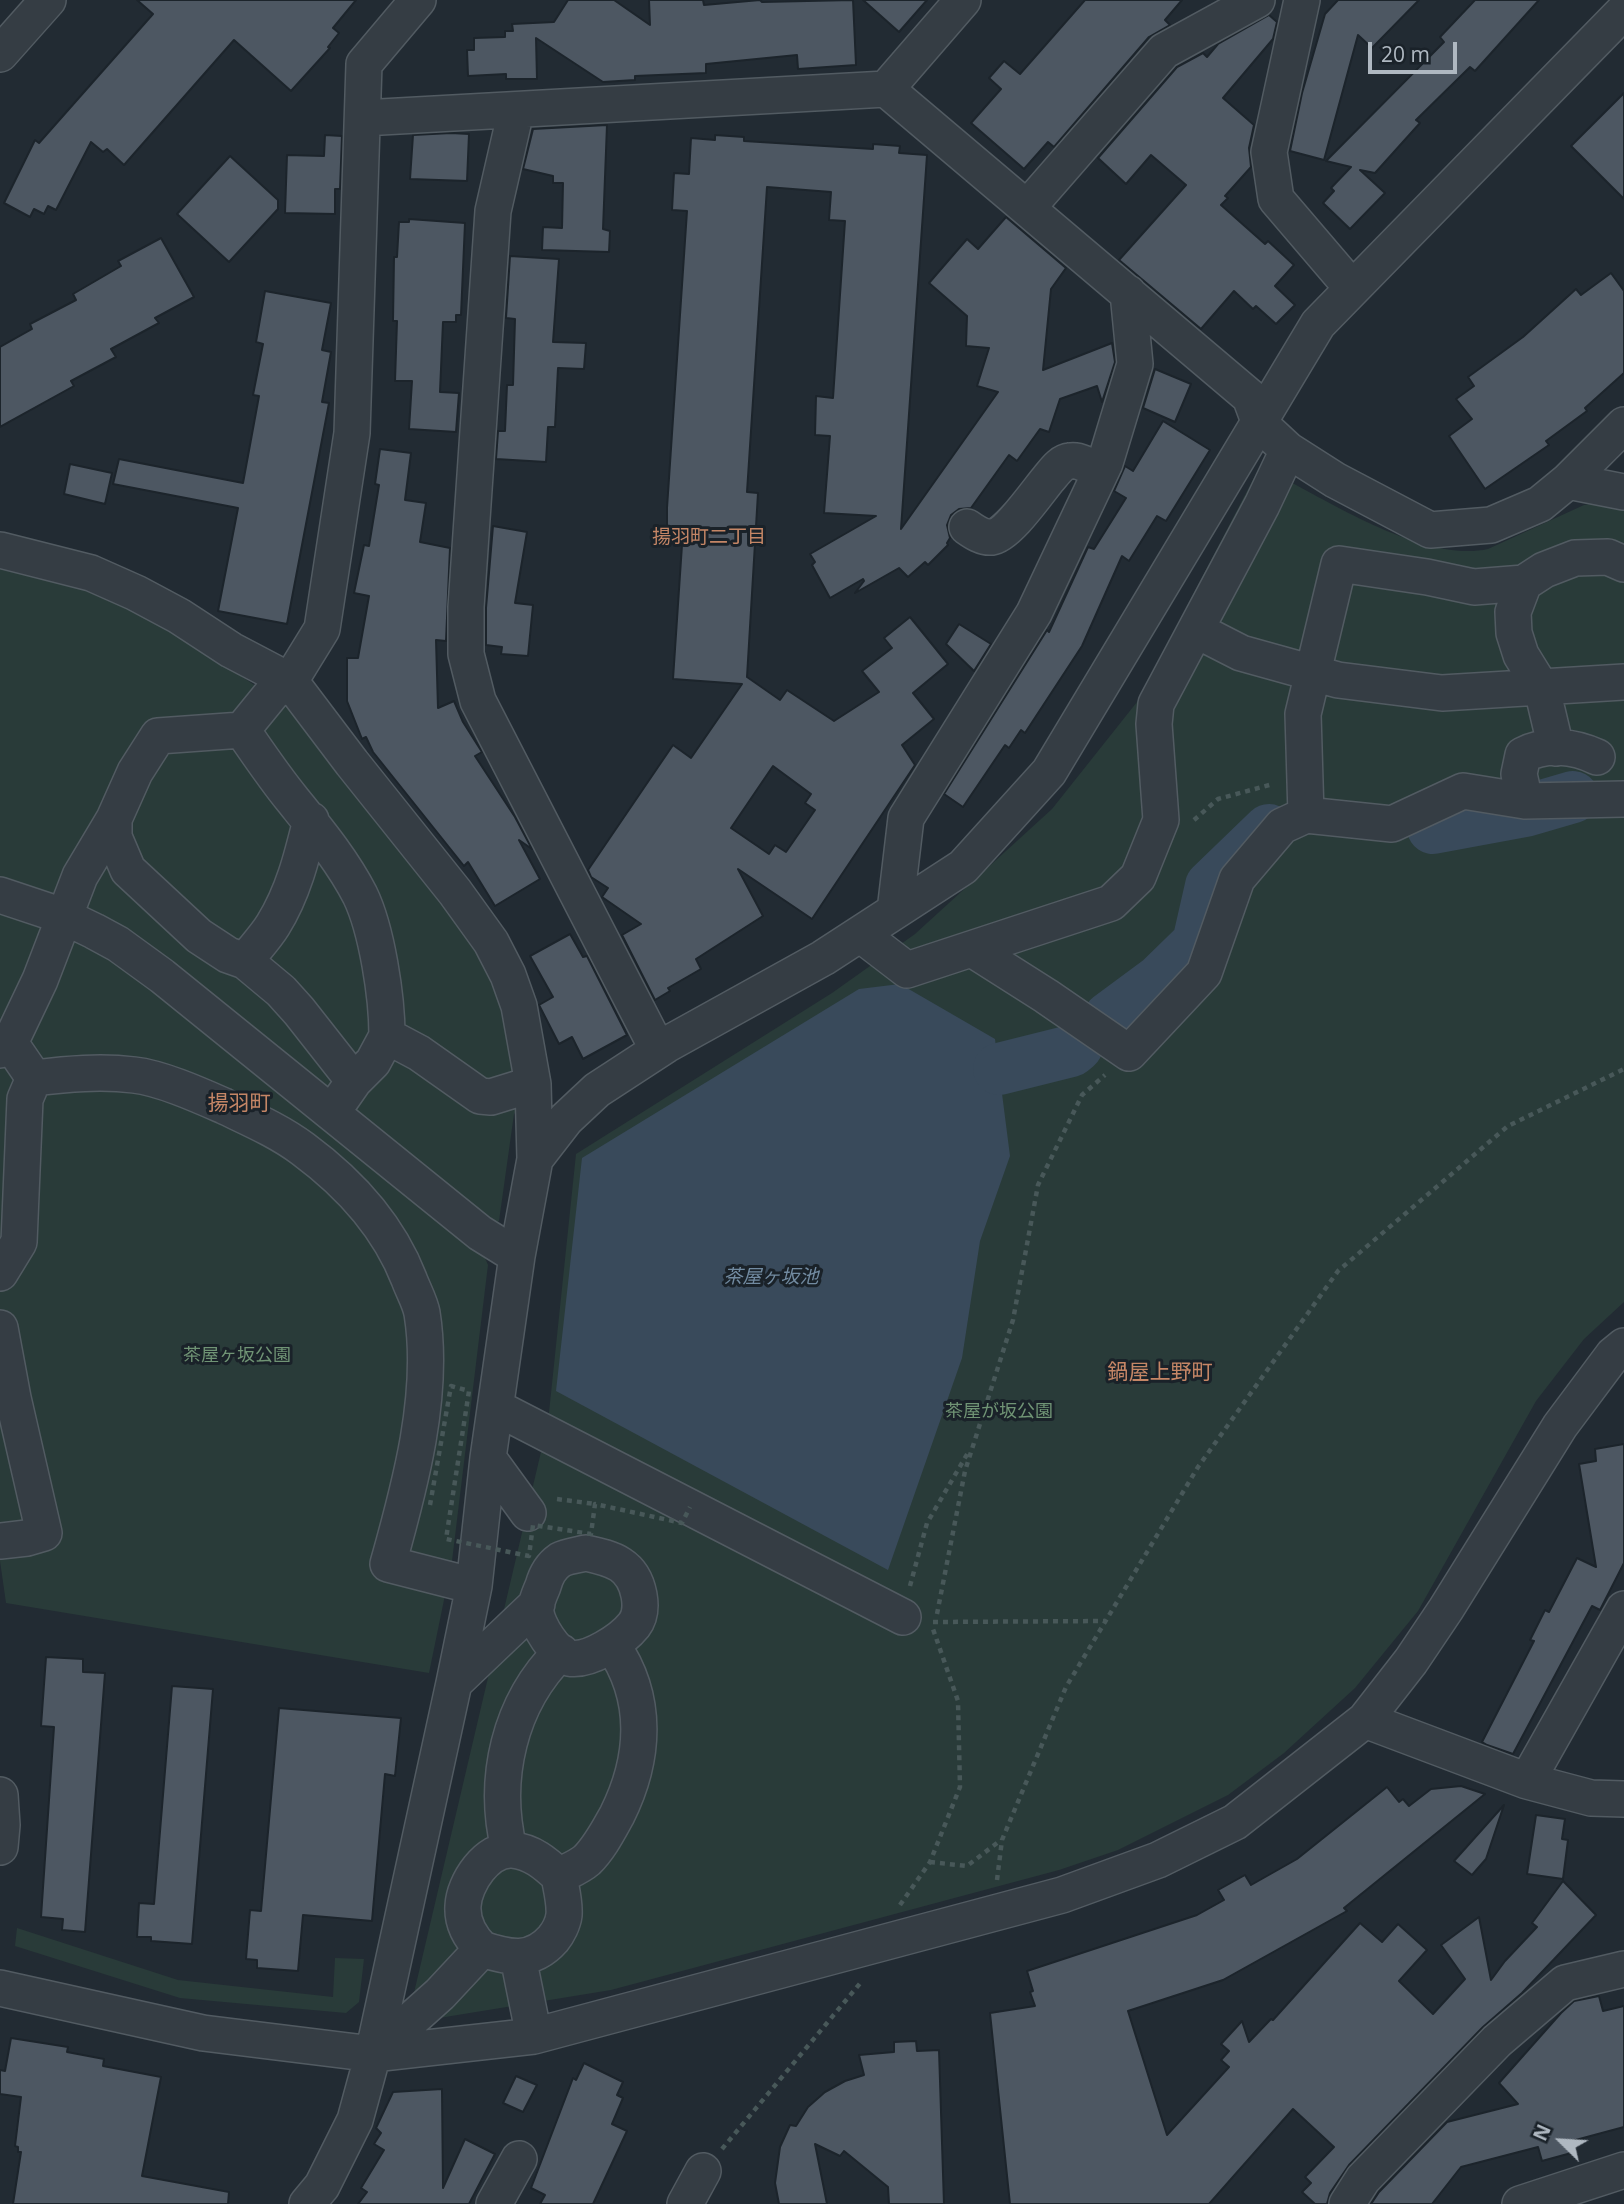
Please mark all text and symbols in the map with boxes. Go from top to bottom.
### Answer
scale bar [1372,28,1461,72]
text: 20 m [1381,40,1430,68]
district label: 揚羽町二丁目 [652,527,766,549]
district label: 揚羽町 [208,1091,270,1117]
water label: 茶屋ヶ坂池 [724,1267,818,1289]
park label: 茶屋ヶ坂公園 [183,1345,291,1367]
district label: 鍋屋上野町 [1108,1360,1212,1386]
park label: 茶屋が坂公園 [945,1401,1053,1423]
north arrow [1526,2106,1596,2176]
text: N [1527,2120,1557,2145]

